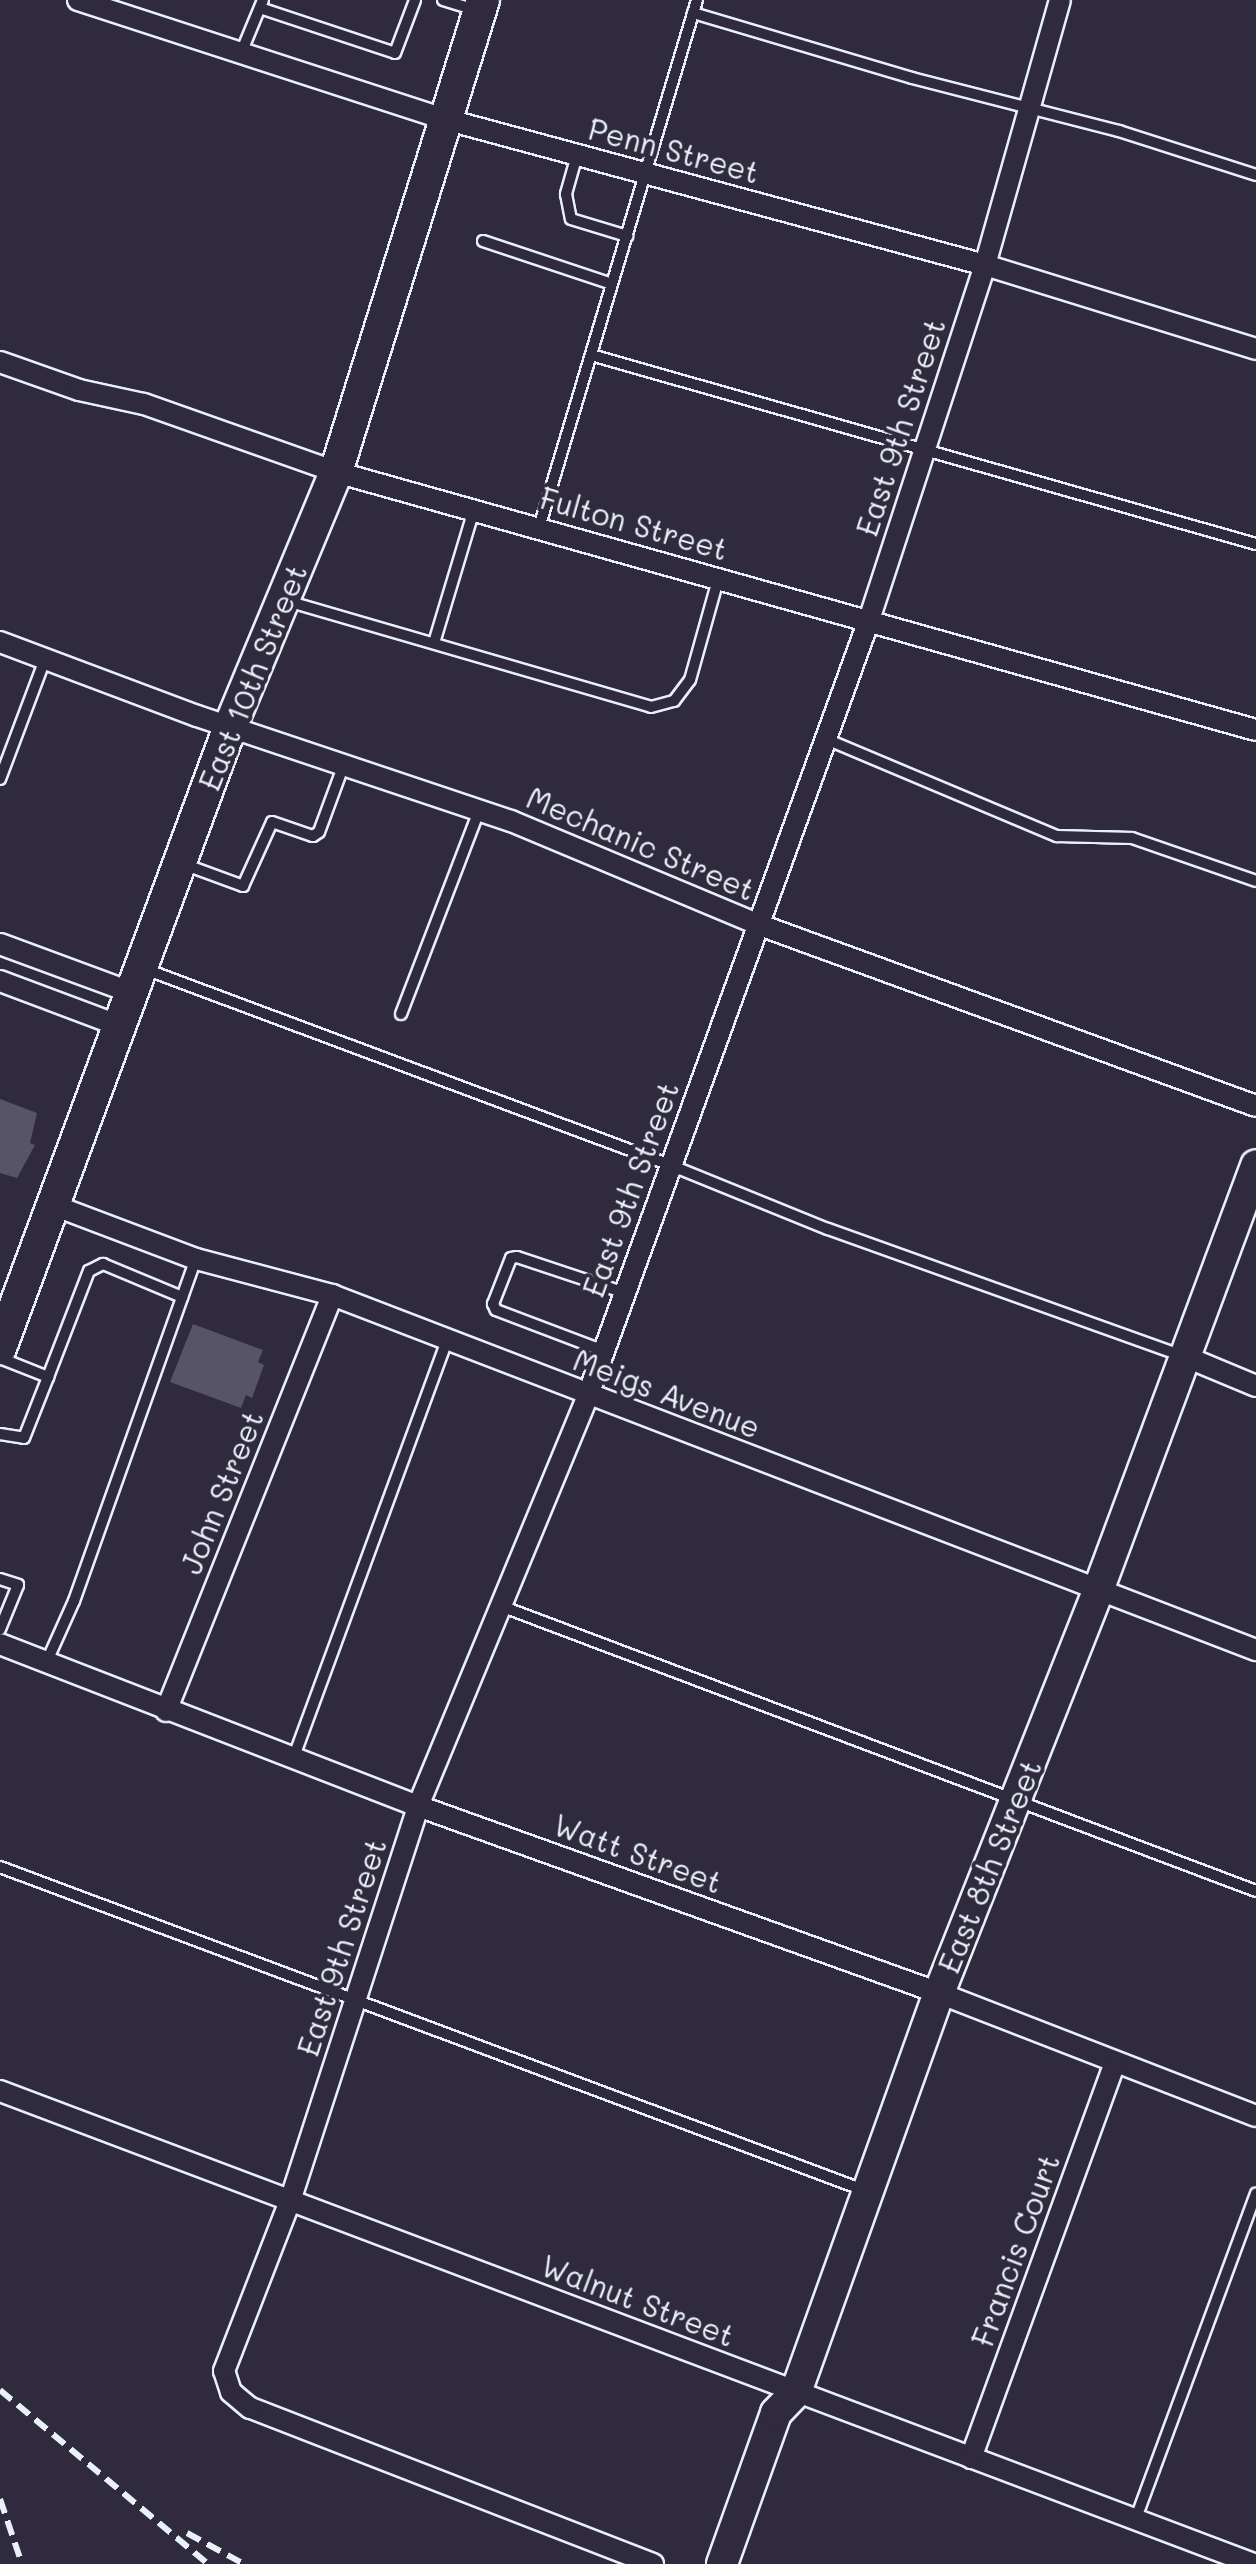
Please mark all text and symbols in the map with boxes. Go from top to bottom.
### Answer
street label: Penn Street [585,110,763,190]
street label: East 9th Street [848,314,952,540]
street label: Fulton Street [536,479,732,567]
street label: East 10th Street [190,559,314,795]
street label: Mechanic Street [522,779,760,907]
street label: East 9th Street [574,1077,686,1301]
street label: Meigs Avenue [569,1341,765,1445]
street label: John Street [172,1405,270,1579]
street label: East 8th Street [930,1754,1048,1978]
street label: Watt Street [549,1806,727,1900]
street label: East 9th Street [289,1834,393,2060]
street label: Francis Court [964,2149,1066,2351]
street label: Walnut Street [536,2247,740,2353]

